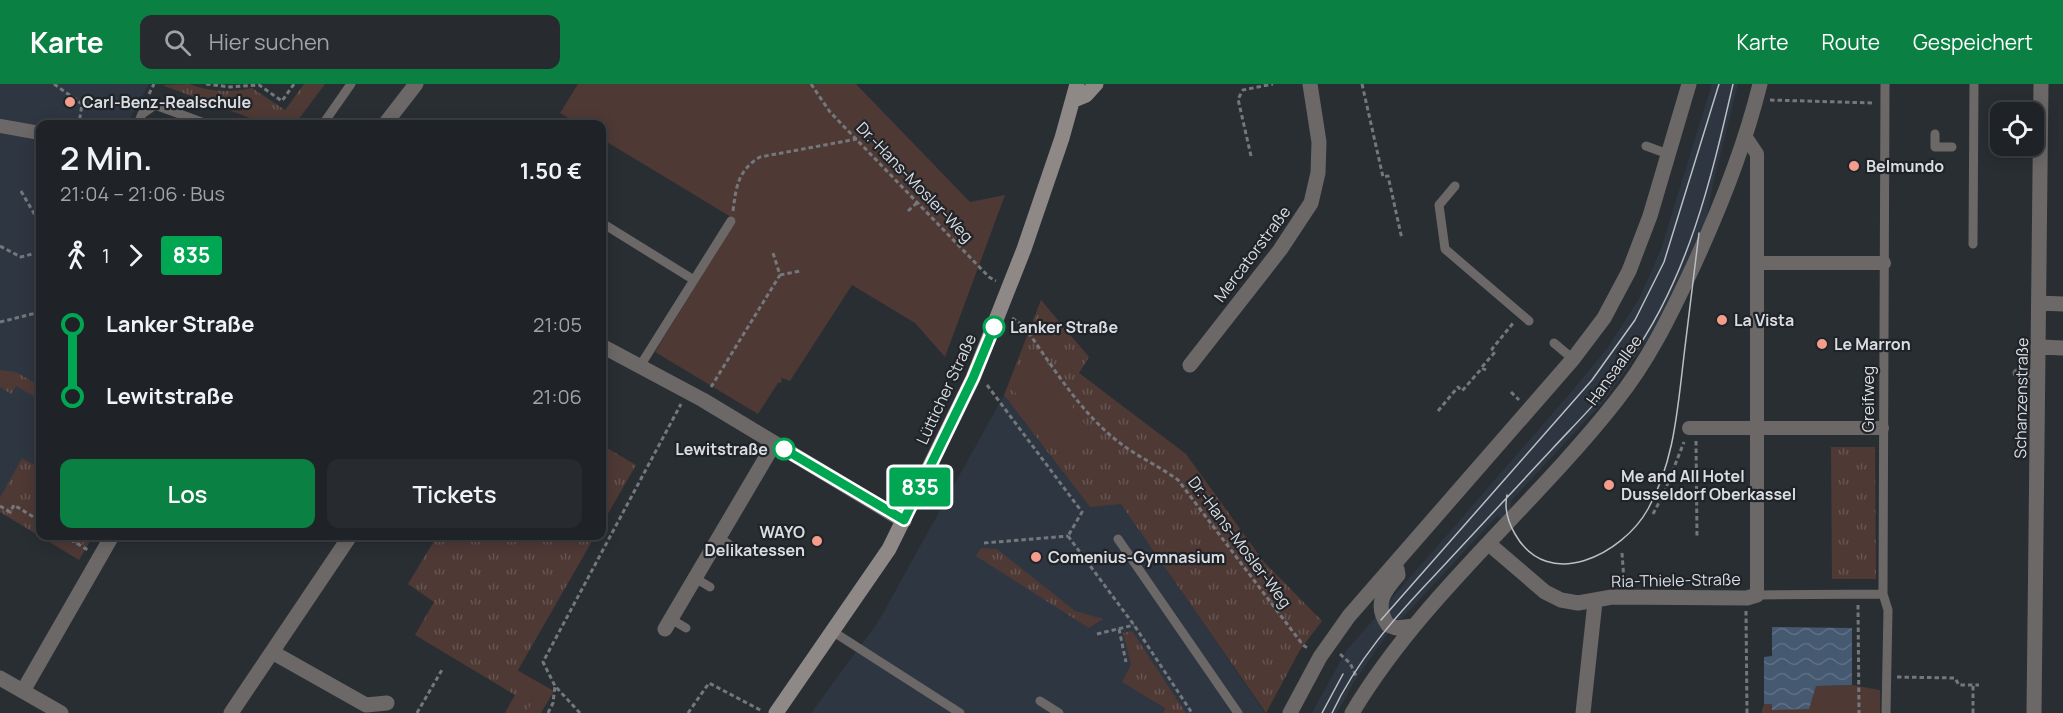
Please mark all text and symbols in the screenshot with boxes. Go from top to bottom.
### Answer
search box [140,15,560,69]
text: Karte [30,23,104,61]
icon: search [161,26,194,59]
text: Hier suchen [209,27,330,57]
text: Karte [1737,28,1789,56]
text: Route [1822,28,1880,56]
text: Gespeichert [1913,28,2033,56]
place label: Carl-Benz-Realschule [82,91,251,113]
marker: Carl-Benz-Realschule [63,95,77,109]
map controls [1990,102,2044,156]
button: locate [1990,102,2044,156]
street label: Dr.-Hans-Mosler-Weg [852,117,978,247]
text: 2 Min. [60,135,153,180]
place label: Belmundo [1866,155,1944,177]
text: 1.50 € [520,156,582,186]
marker: Belmundo [1847,159,1861,173]
text: 21:04 – 21:06 · Bus [60,180,225,207]
street label: Mercatorstraße [1209,201,1295,307]
icon: walk [60,239,93,272]
icon: forward [119,239,152,272]
text: 835 [173,241,210,269]
text: 1 [102,242,110,269]
text: Lanker Straße [106,309,255,339]
place label: La Vista [1734,309,1794,331]
text: 21:05 [533,311,582,338]
marker: La Vista [1715,313,1729,327]
marker: Lanker Straße [983,316,1005,338]
place label: Lanker Straße [1010,316,1118,338]
street label: Lütticher Straße [911,330,981,448]
street label: Hansaallee [1581,330,1647,410]
place label: Le Marron [1834,333,1911,355]
marker: Le Marron [1815,337,1829,351]
street label: Schanzenstraße [2009,337,2033,459]
street label: Greifweg [1857,366,1879,432]
text: Lewitstraße [106,381,234,411]
text: 21:06 [532,383,582,410]
place label: Lewitstraße [675,438,768,460]
marker: Lewitstraße [773,438,795,460]
button: Los [60,459,315,528]
button: Tickets [327,459,582,528]
place label: Me and All Hotel Dusseldorf Oberkassel [1621,465,1796,505]
line badge: 835 [886,468,954,506]
street label: Dr.-Hans-Mosler-Weg [1183,472,1297,612]
text: 835 [901,473,939,501]
marker: Me and All Hotel Dusseldorf Oberkassel [1602,478,1616,492]
place label: WAYO Delikatessen [705,521,805,561]
marker: WAYO Delikatessen [810,534,824,548]
place label: Comenius-Gymnasium [1048,546,1225,568]
marker: Comenius-Gymnasium [1029,550,1043,564]
street label: Ria-Thiele-Straße [1611,568,1741,592]

